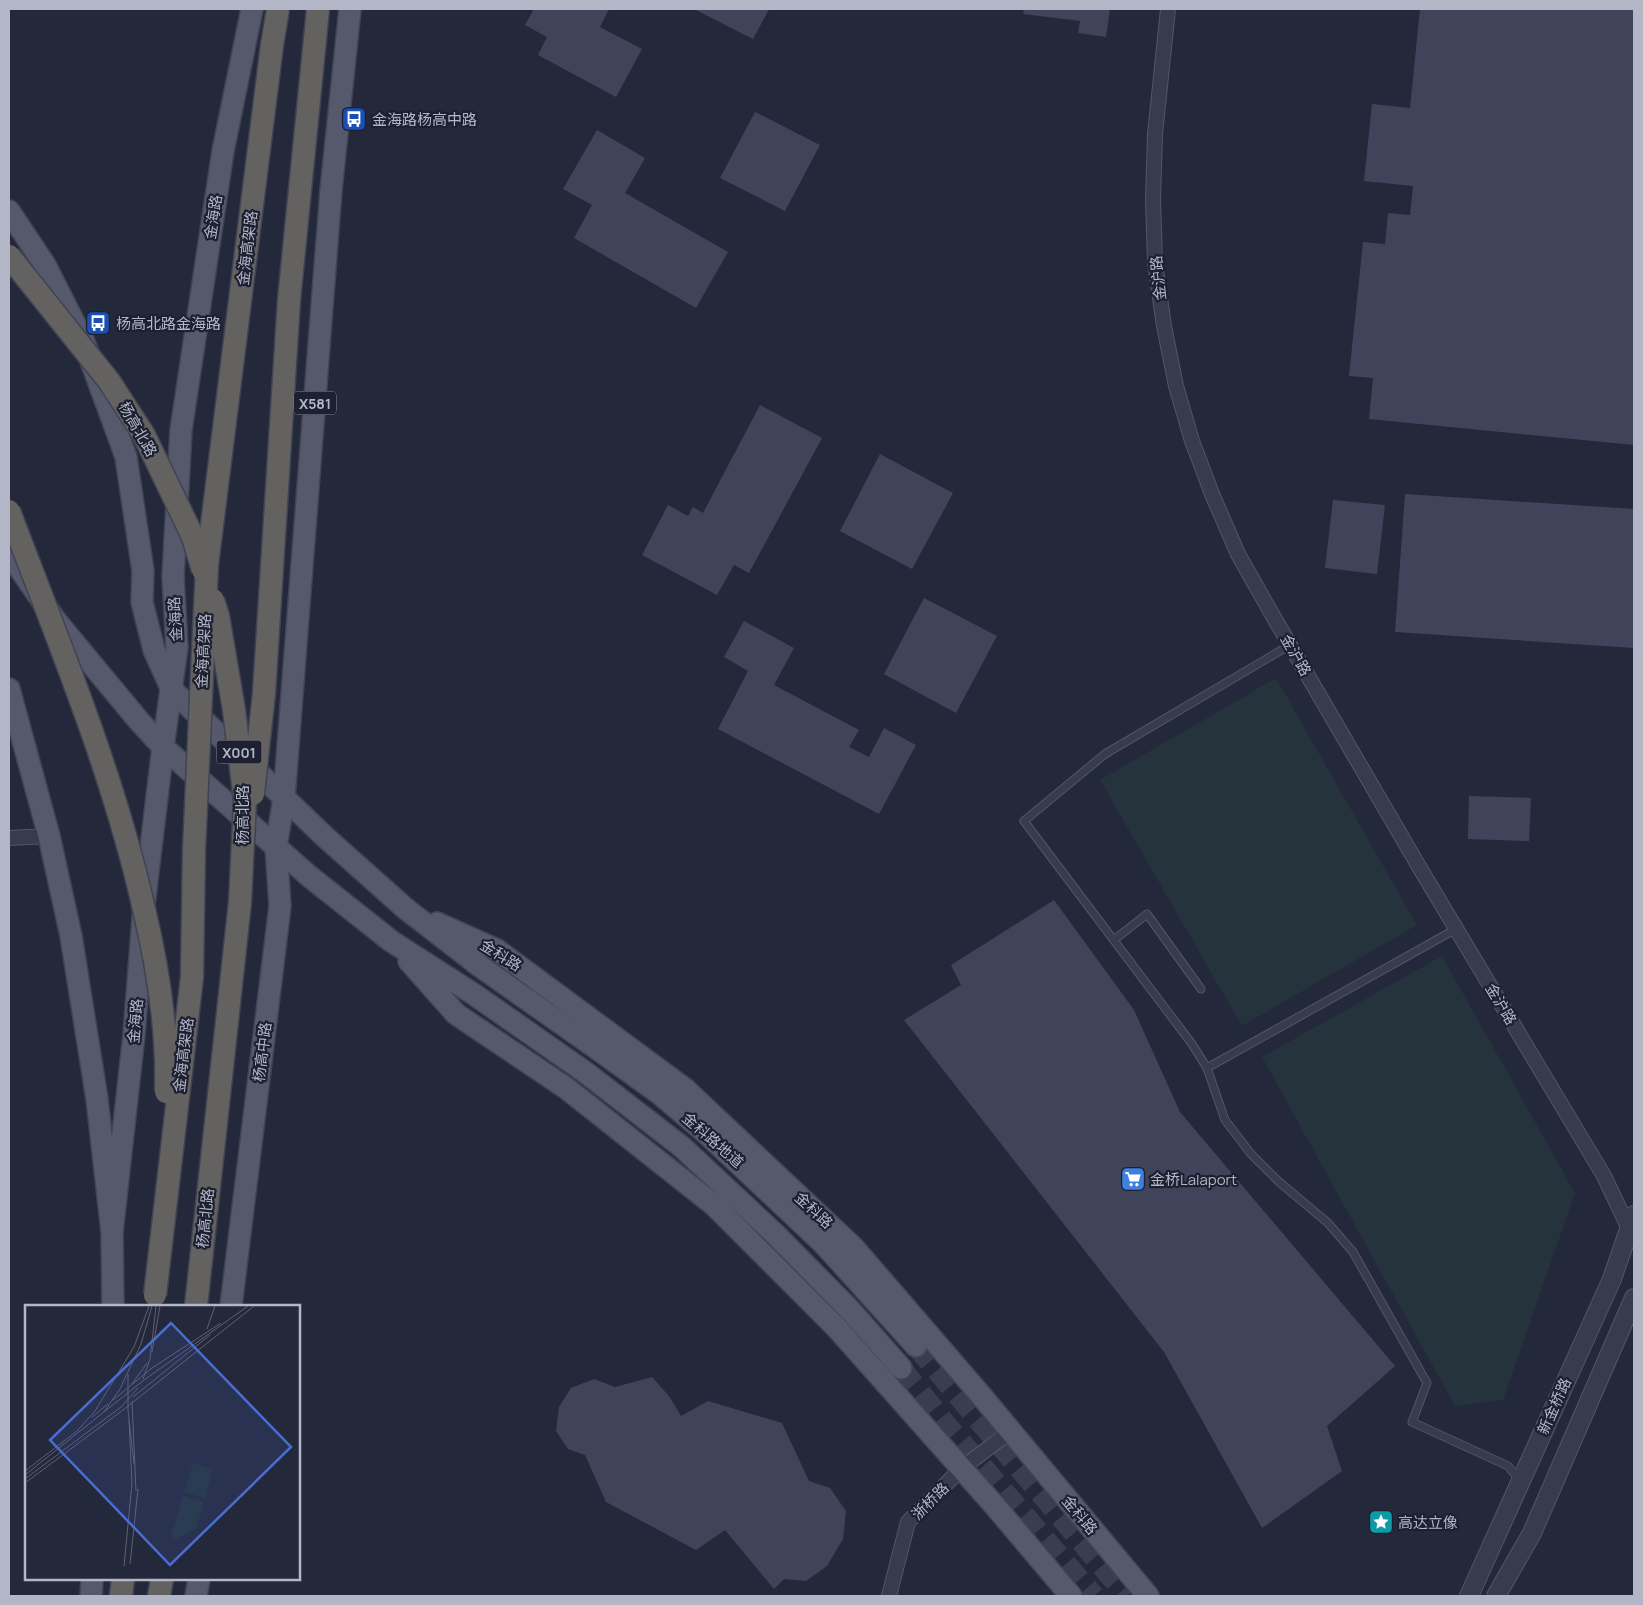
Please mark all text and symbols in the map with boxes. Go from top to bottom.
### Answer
bus stop icon: 金海路杨高中路 [341,106,367,132]
place label: 金海路杨高中路 [372,109,477,130]
street label: 金海路 [199,193,227,241]
street label: 金海高架路 [232,209,262,287]
street label: 金沪路 [1145,255,1171,301]
bus stop icon: 杨高北路金海路 [85,310,111,336]
place label: 杨高北路金海路 [116,313,221,334]
road number: X581 [294,392,336,414]
street label: 杨高北路 [114,398,162,460]
street label: 金海路 [163,596,187,642]
street label: 金海高架路 [191,613,215,689]
street label: 金沪路 [1276,630,1316,680]
road number: X001 [216,740,262,764]
street label: 杨高北路 [232,785,253,845]
street label: 金科路 [476,934,526,976]
street label: 金沪路 [1480,979,1522,1029]
street label: 金海路 [123,998,147,1044]
street label: 金海高架路 [168,1016,198,1094]
street label: 杨高中路 [248,1021,276,1083]
street label: 金科路地道 [678,1107,748,1173]
supermarket icon: 金桥Lalaport [1120,1166,1146,1192]
place label: 金桥Lalaport [1150,1169,1237,1190]
street label: 杨高北路 [191,1187,219,1249]
street label: 金科路 [790,1187,838,1233]
inset map [25,1305,300,1580]
street label: 新金桥路 [1532,1374,1576,1438]
street label: 浙桥路 [907,1478,953,1524]
street label: 金科路 [1057,1491,1103,1539]
place icon: 高达立像 [1368,1509,1394,1535]
place label: 高达立像 [1398,1512,1458,1533]

